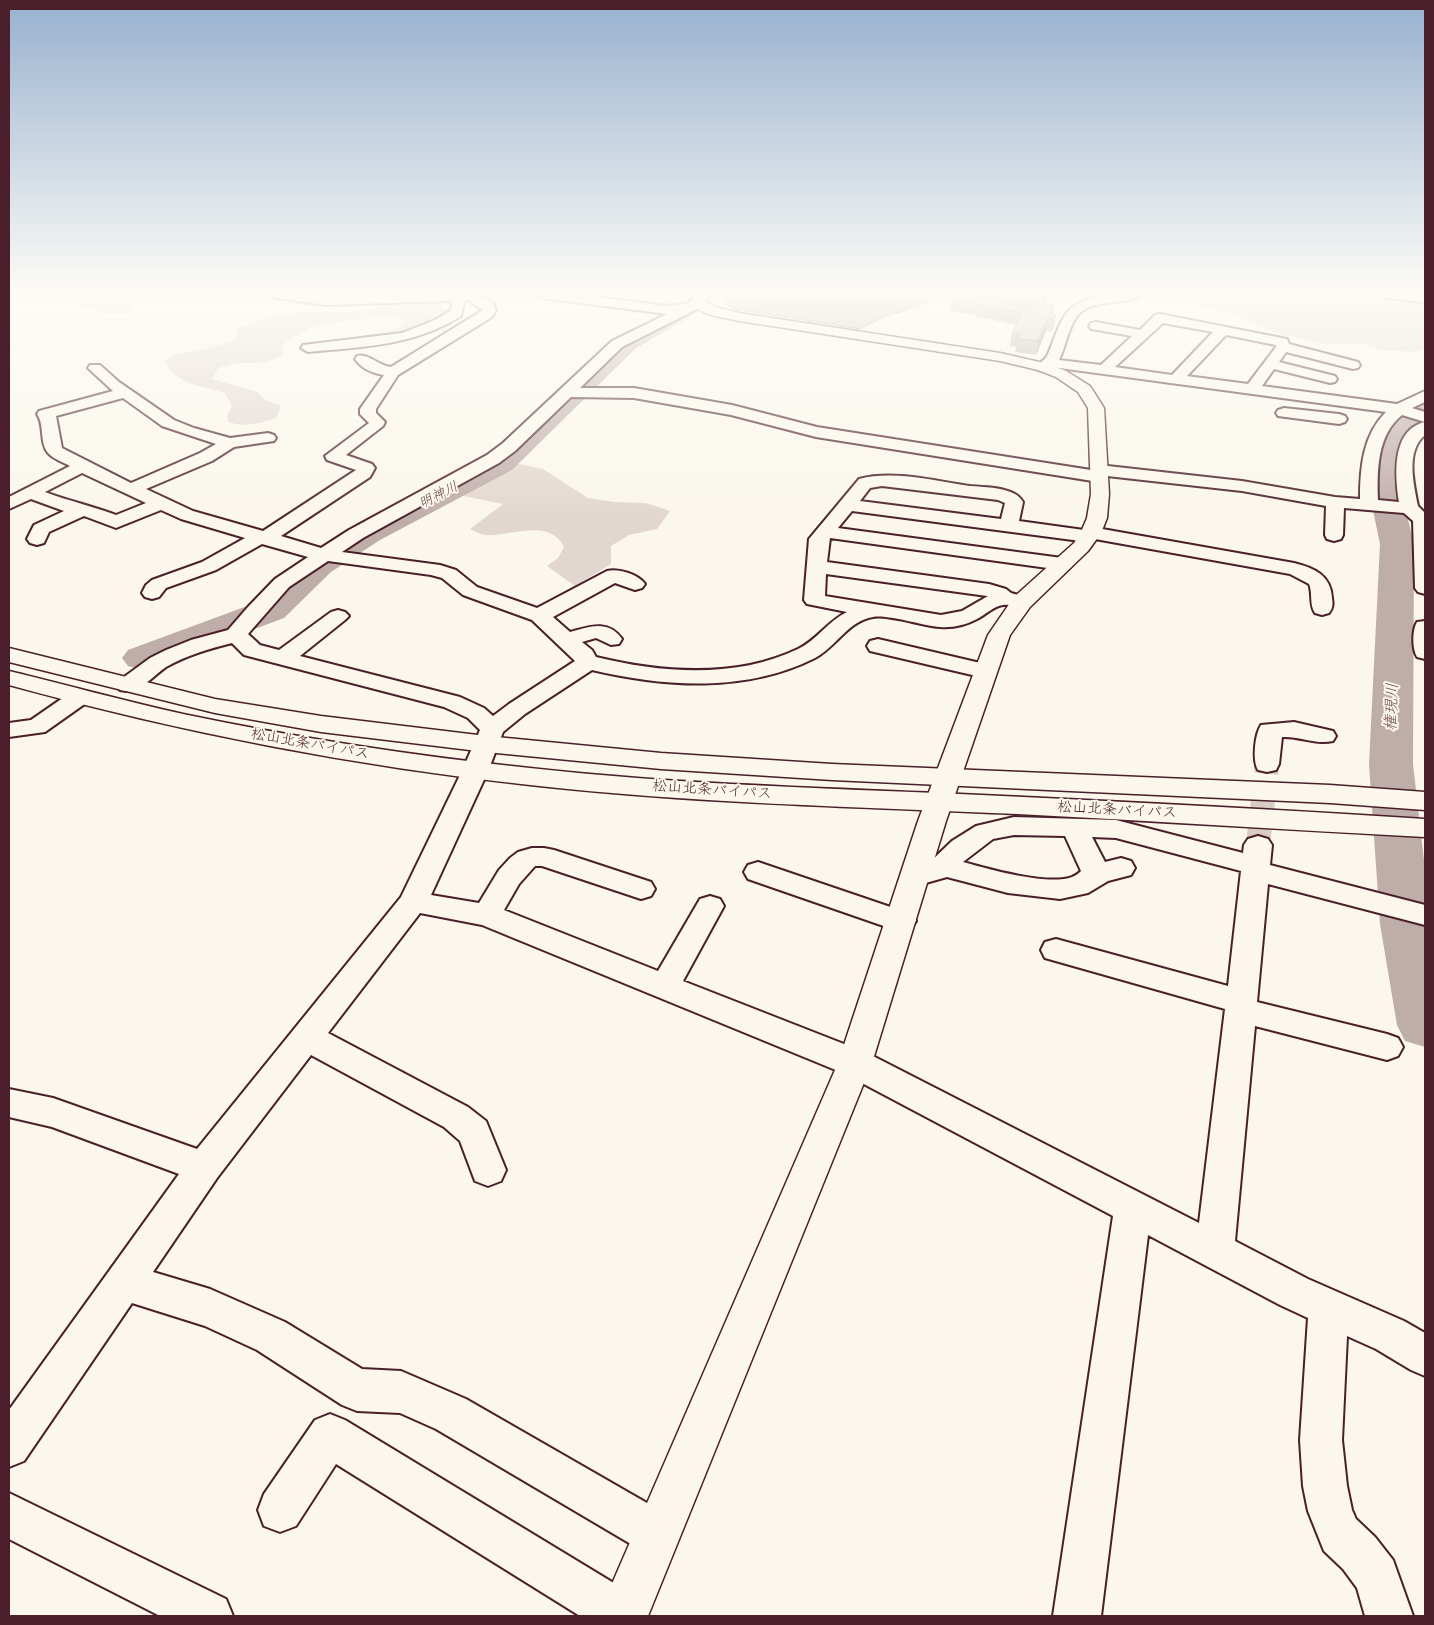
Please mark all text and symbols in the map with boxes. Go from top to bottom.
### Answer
water label: 明神川 [416,479,462,513]
water label: 権現川 [1383,683,1403,731]
street label: 松山北条バイパス [249,726,371,764]
street label: 松山北条バイパス [652,778,772,804]
street label: 松山北条バイパス [1057,799,1177,823]

